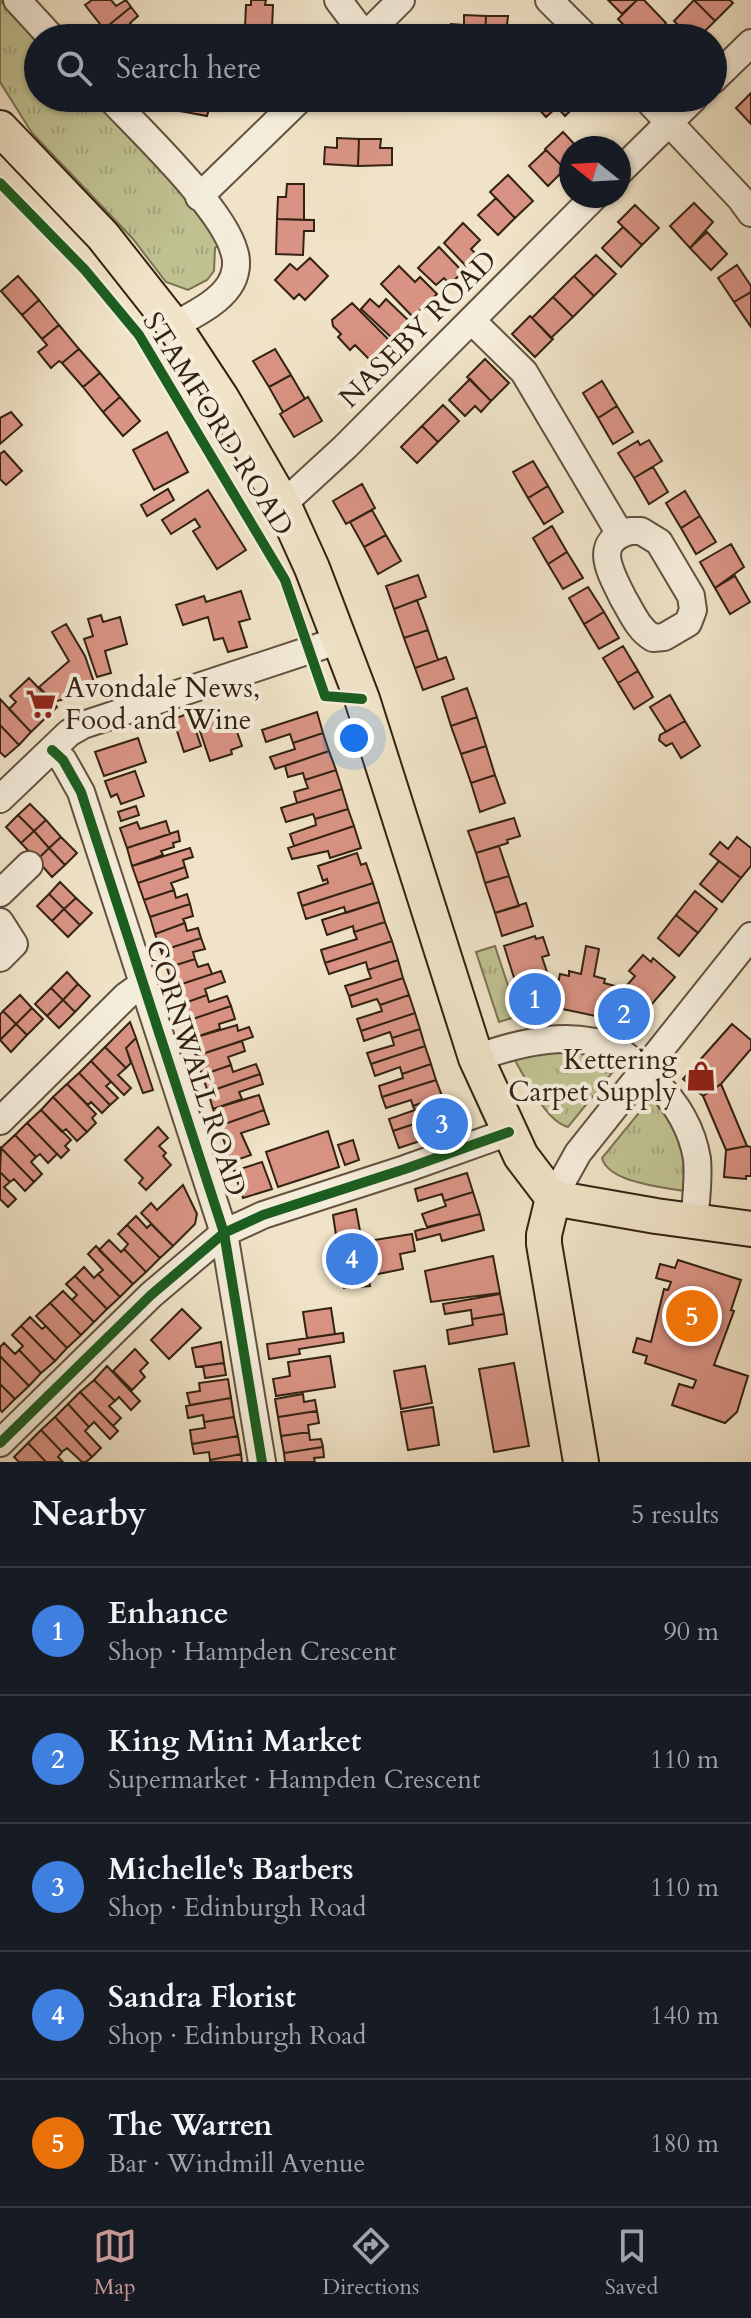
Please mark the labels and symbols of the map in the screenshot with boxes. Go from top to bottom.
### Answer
north arrow [559,136,631,208]
street label: NASEBY ROAD [331,242,505,416]
street label: STAMFORD ROAD [134,305,302,543]
place label: Avondale News, Food and Wine [65,669,260,739]
supermarket icon: Avondale News, Food and Wine [24,687,58,721]
your location [334,718,374,758]
street label: CORNWALL ROAD [137,935,255,1201]
pin: 1 [509,969,561,1029]
pin: 2 [598,984,650,1044]
place label: Kettering Carpet Supply [508,1041,677,1111]
shop icon: Kettering Carpet Supply [684,1059,718,1093]
pin: 3 [416,1094,468,1154]
pin: 4 [326,1229,378,1289]
pin: 5 [666,1286,718,1346]

